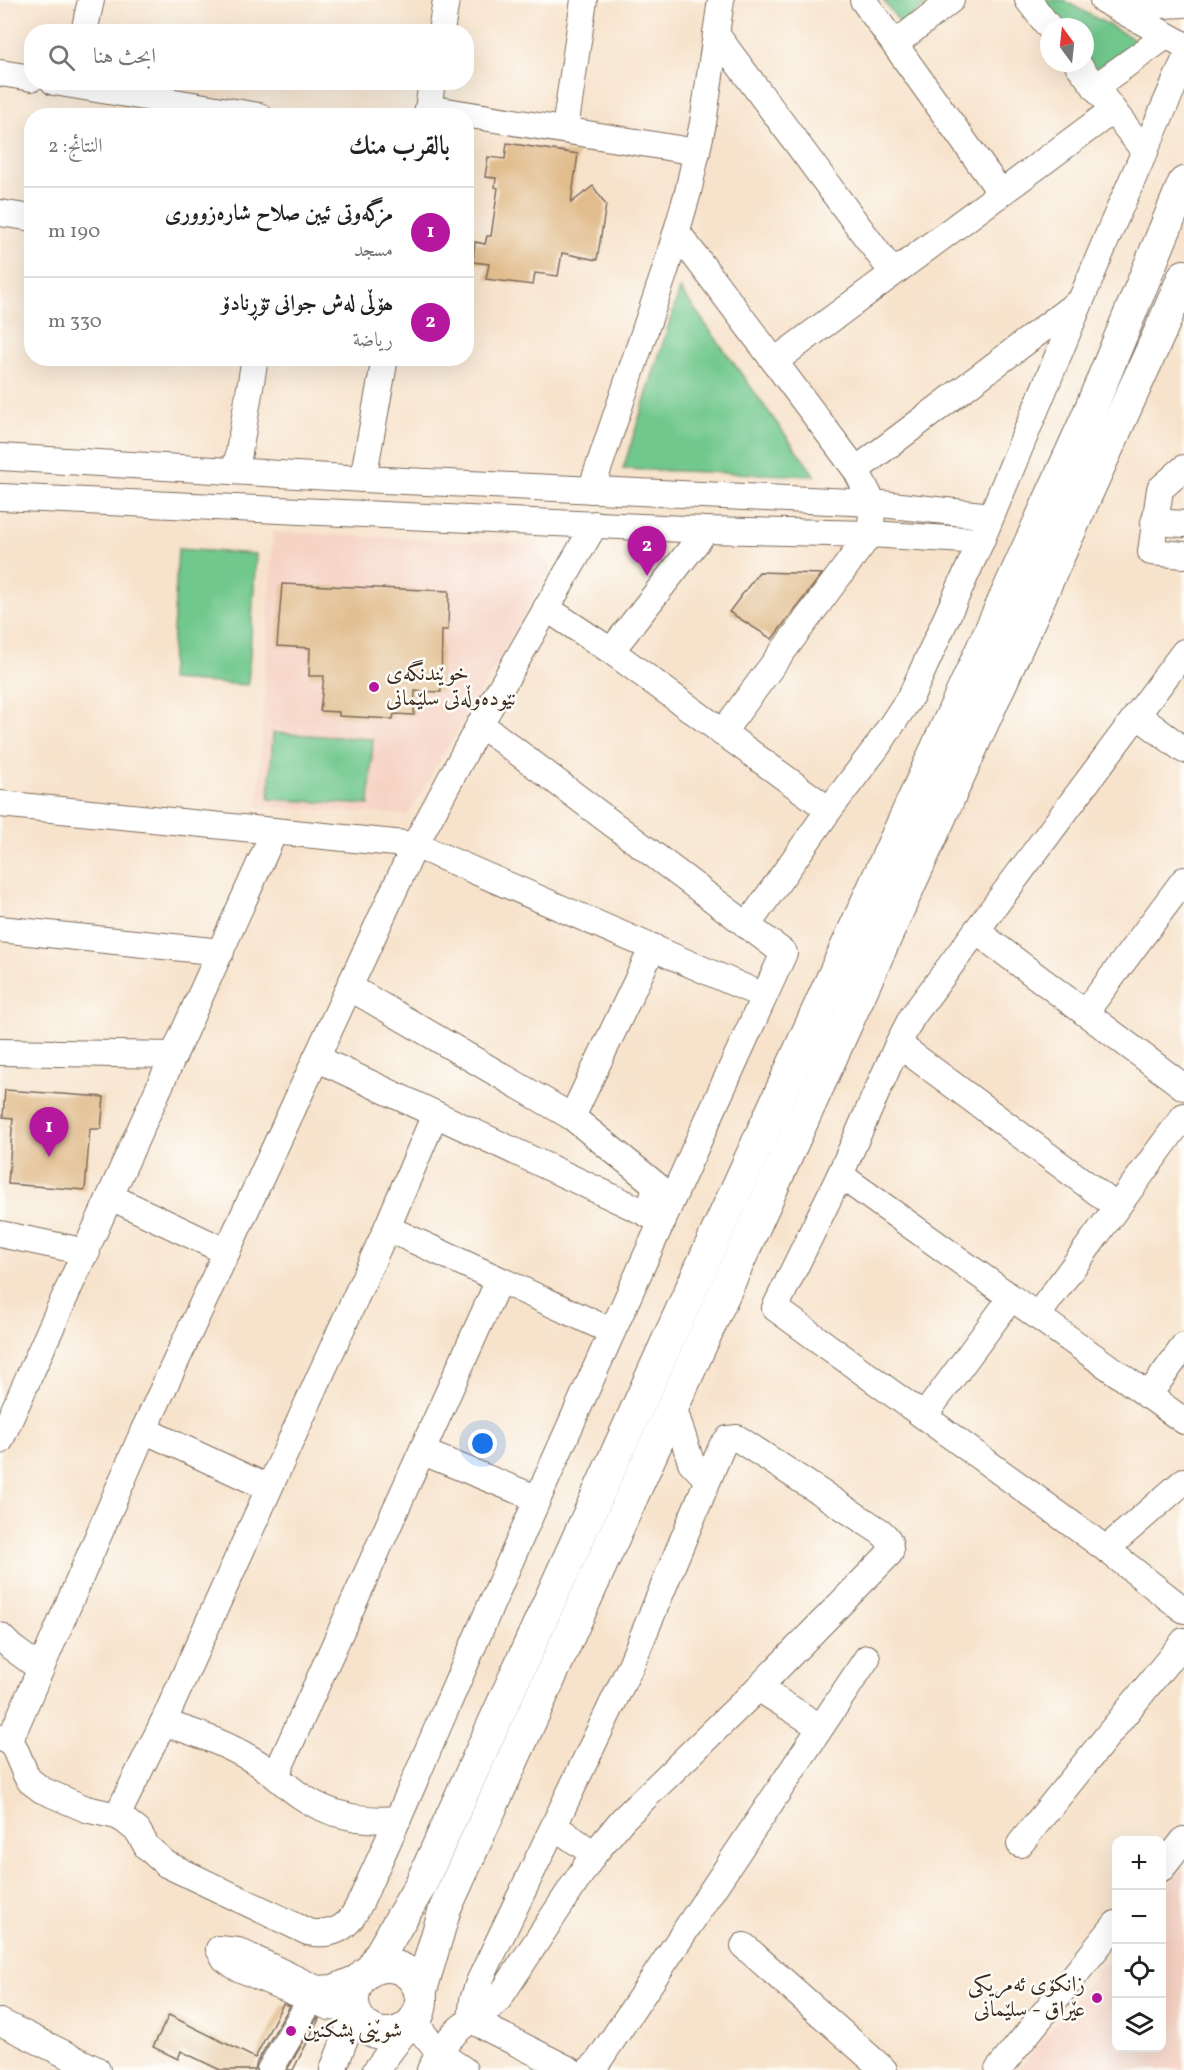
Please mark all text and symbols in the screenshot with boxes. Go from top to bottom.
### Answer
north arrow [1040,18,1094,72]
search box [24,24,474,90]
icon: search [45,41,78,74]
text: ابحث هنا [93,42,156,73]
text: بالقرب منك [349,129,450,165]
text: النتائج: 2 [48,133,103,161]
text: مزگەوتی ئیبن صلاح شارەزووری [165,199,393,230]
text: 190 m [48,218,100,246]
text: 1 [426,218,435,246]
text: مسجد [354,237,393,265]
text: ھۆڵی لەش جوانی تۆڕنادۆ [221,289,393,320]
text: 330 m [48,308,102,336]
text: 2 [425,308,436,336]
text: رياضة [353,327,393,355]
pin: 2 [628,526,666,576]
place label: خوێندنگەی نێوده‌وڵه‌تی سلێمانی [386,659,516,715]
marker: خوێندنگەی نێوده‌وڵه‌تی سلێمانی [367,680,381,694]
pin: 1 [29,1108,68,1157]
your location [468,1429,497,1458]
map controls [1112,1836,1166,2052]
button: + [1112,1836,1166,1890]
button: − [1112,1890,1166,1944]
button: locate [1112,1944,1166,1998]
place label: زانکۆی ئەمریکی عێراق - سلێمانی [968,1970,1085,2026]
marker: زانکۆی ئەمریکی عێراق - سلێمانی [1090,1991,1104,2005]
button: layers [1112,1998,1166,2052]
place label: شوێنی پشکنین [303,2016,402,2047]
marker: شوێنی پشکنین [284,2024,298,2038]

